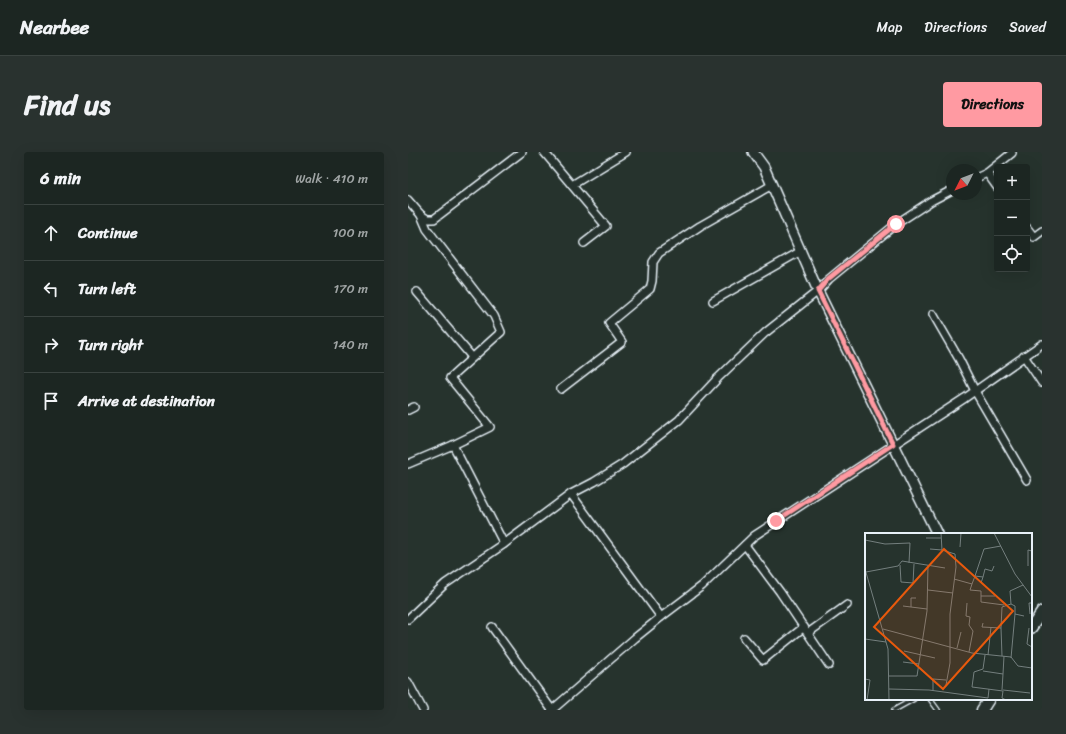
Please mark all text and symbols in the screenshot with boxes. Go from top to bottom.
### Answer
text: Nearbee [20,11,89,44]
text: Map [876,15,902,40]
text: Directions [924,15,987,40]
text: Saved [1009,15,1046,40]
text: Find us [24,80,111,129]
button: Directions [943,82,1042,127]
text: 6 min [40,163,81,193]
north arrow [946,164,982,200]
map controls [994,164,1030,272]
button: + [994,164,1030,200]
text: Walk · 410 m [295,167,368,190]
button: − [994,200,1030,236]
route start [887,215,905,233]
text: Continue [78,220,138,246]
text: 100 m [333,221,368,244]
icon: ahead [40,222,62,244]
button: locate [994,236,1030,272]
text: Turn left [78,276,136,302]
text: 170 m [333,277,368,300]
icon: left [40,278,62,300]
text: Turn right [78,332,143,358]
text: 140 m [333,333,368,356]
icon: right [40,334,62,356]
text: Arrive at destination [78,388,215,414]
icon: arrive [40,390,62,412]
route end [767,512,785,530]
inset map [865,533,1032,700]

